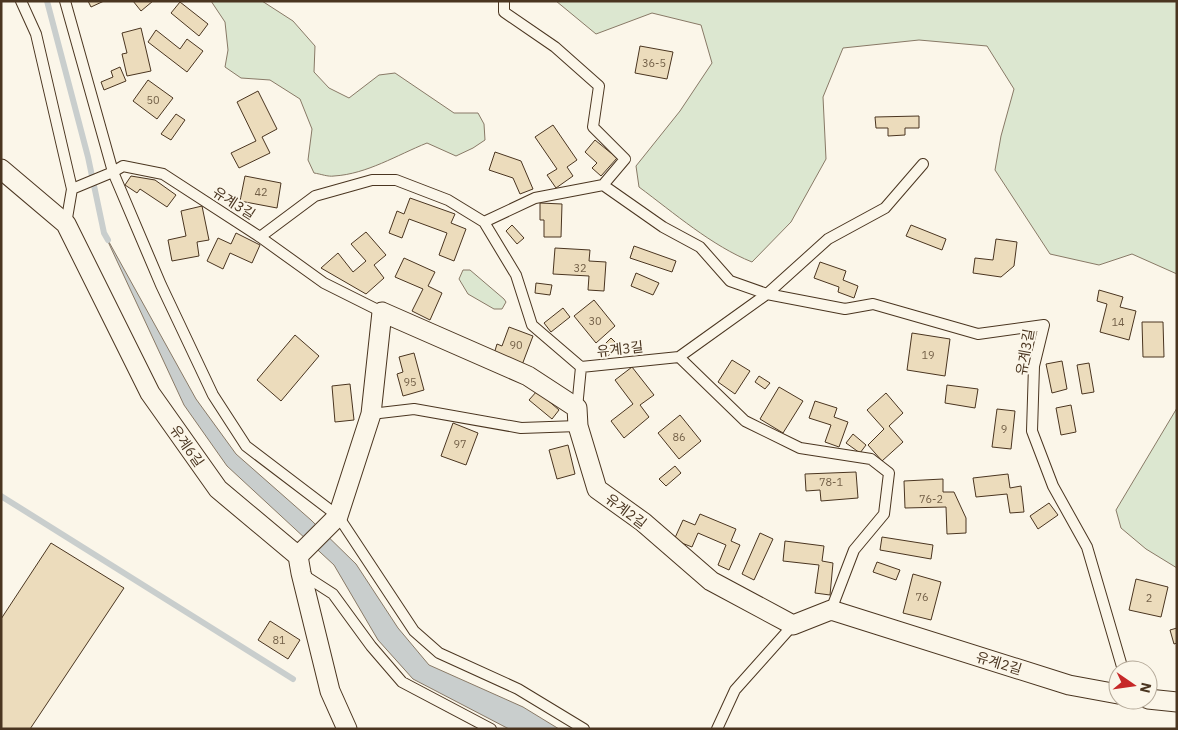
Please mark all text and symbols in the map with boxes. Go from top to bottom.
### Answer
house number: 36-5 [642,56,666,70]
house number: 50 [146,93,160,107]
street label: 유계3길 [209,183,259,223]
house number: 42 [254,185,268,199]
house number: 32 [573,261,587,275]
house number: 30 [588,314,602,328]
house number: 14 [1111,315,1125,329]
street label: 유계3길 [1012,327,1038,377]
house number: 90 [509,338,523,352]
street label: 유계3길 [596,338,644,360]
house number: 19 [921,348,935,362]
house number: 95 [403,375,417,389]
street label: 유계6길 [166,422,208,470]
house number: 9 [1001,422,1007,436]
house number: 86 [672,430,686,444]
house number: 97 [453,437,467,451]
house number: 78-1 [819,475,843,489]
street label: 유계2길 [602,490,650,532]
house number: 76-2 [919,492,943,506]
house number: 76 [915,590,929,604]
house number: 2 [1146,591,1152,605]
house number: 81 [272,633,286,647]
street label: 유계2길 [974,648,1024,678]
north arrow [1108,660,1158,710]
text: N [1136,681,1156,695]

